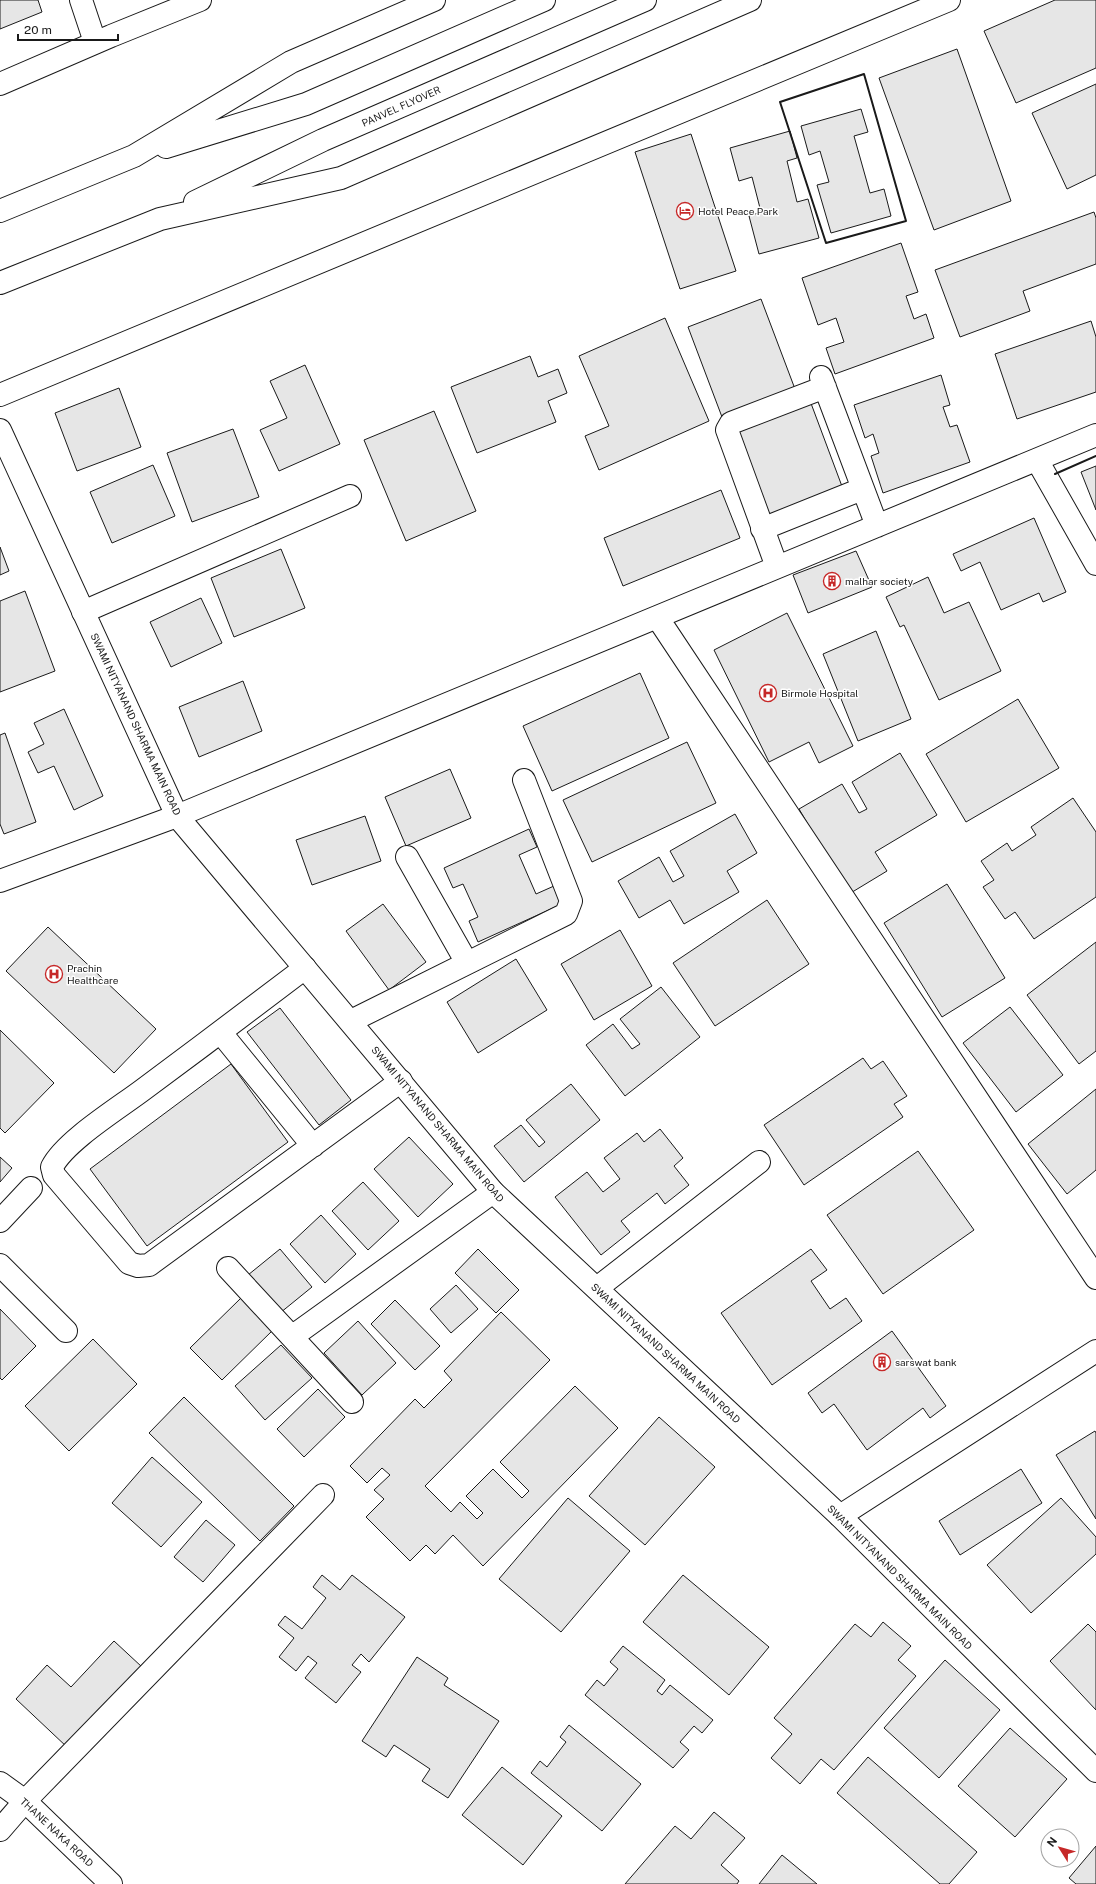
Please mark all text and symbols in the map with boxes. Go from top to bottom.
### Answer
scale bar [18,16,118,42]
text: 20 m [24,23,52,37]
street label: PANVEL FLYOVER [360,83,443,129]
hotel icon: Hotel Peace Park [675,201,695,221]
place label: Hotel Peace Park [698,205,778,217]
building icon: malhar society [822,571,842,591]
place label: malhar society [845,575,914,587]
street label: SWAMI NITYANAND SHARMA MAIN ROAD [88,631,184,817]
hospital icon: Birmole Hospital [758,683,778,703]
place label: Birmole Hospital [781,687,858,699]
place label: Prachin Healthcare [67,962,119,986]
hospital icon: Prachin Healthcare [44,964,64,984]
street label: SWAMI NITYANAND SHARMA MAIN ROAD [369,1044,507,1204]
street label: SWAMI NITYANAND SHARMA MAIN ROAD [589,1280,743,1426]
building icon: sarswat bank [872,1352,892,1372]
place label: sarswat bank [895,1356,957,1368]
street label: SWAMI NITYANAND SHARMA MAIN ROAD [825,1502,975,1652]
street label: THANE NAKA ROAD [18,1795,96,1869]
north arrow [1040,1828,1080,1868]
text: N [1045,1835,1059,1849]

